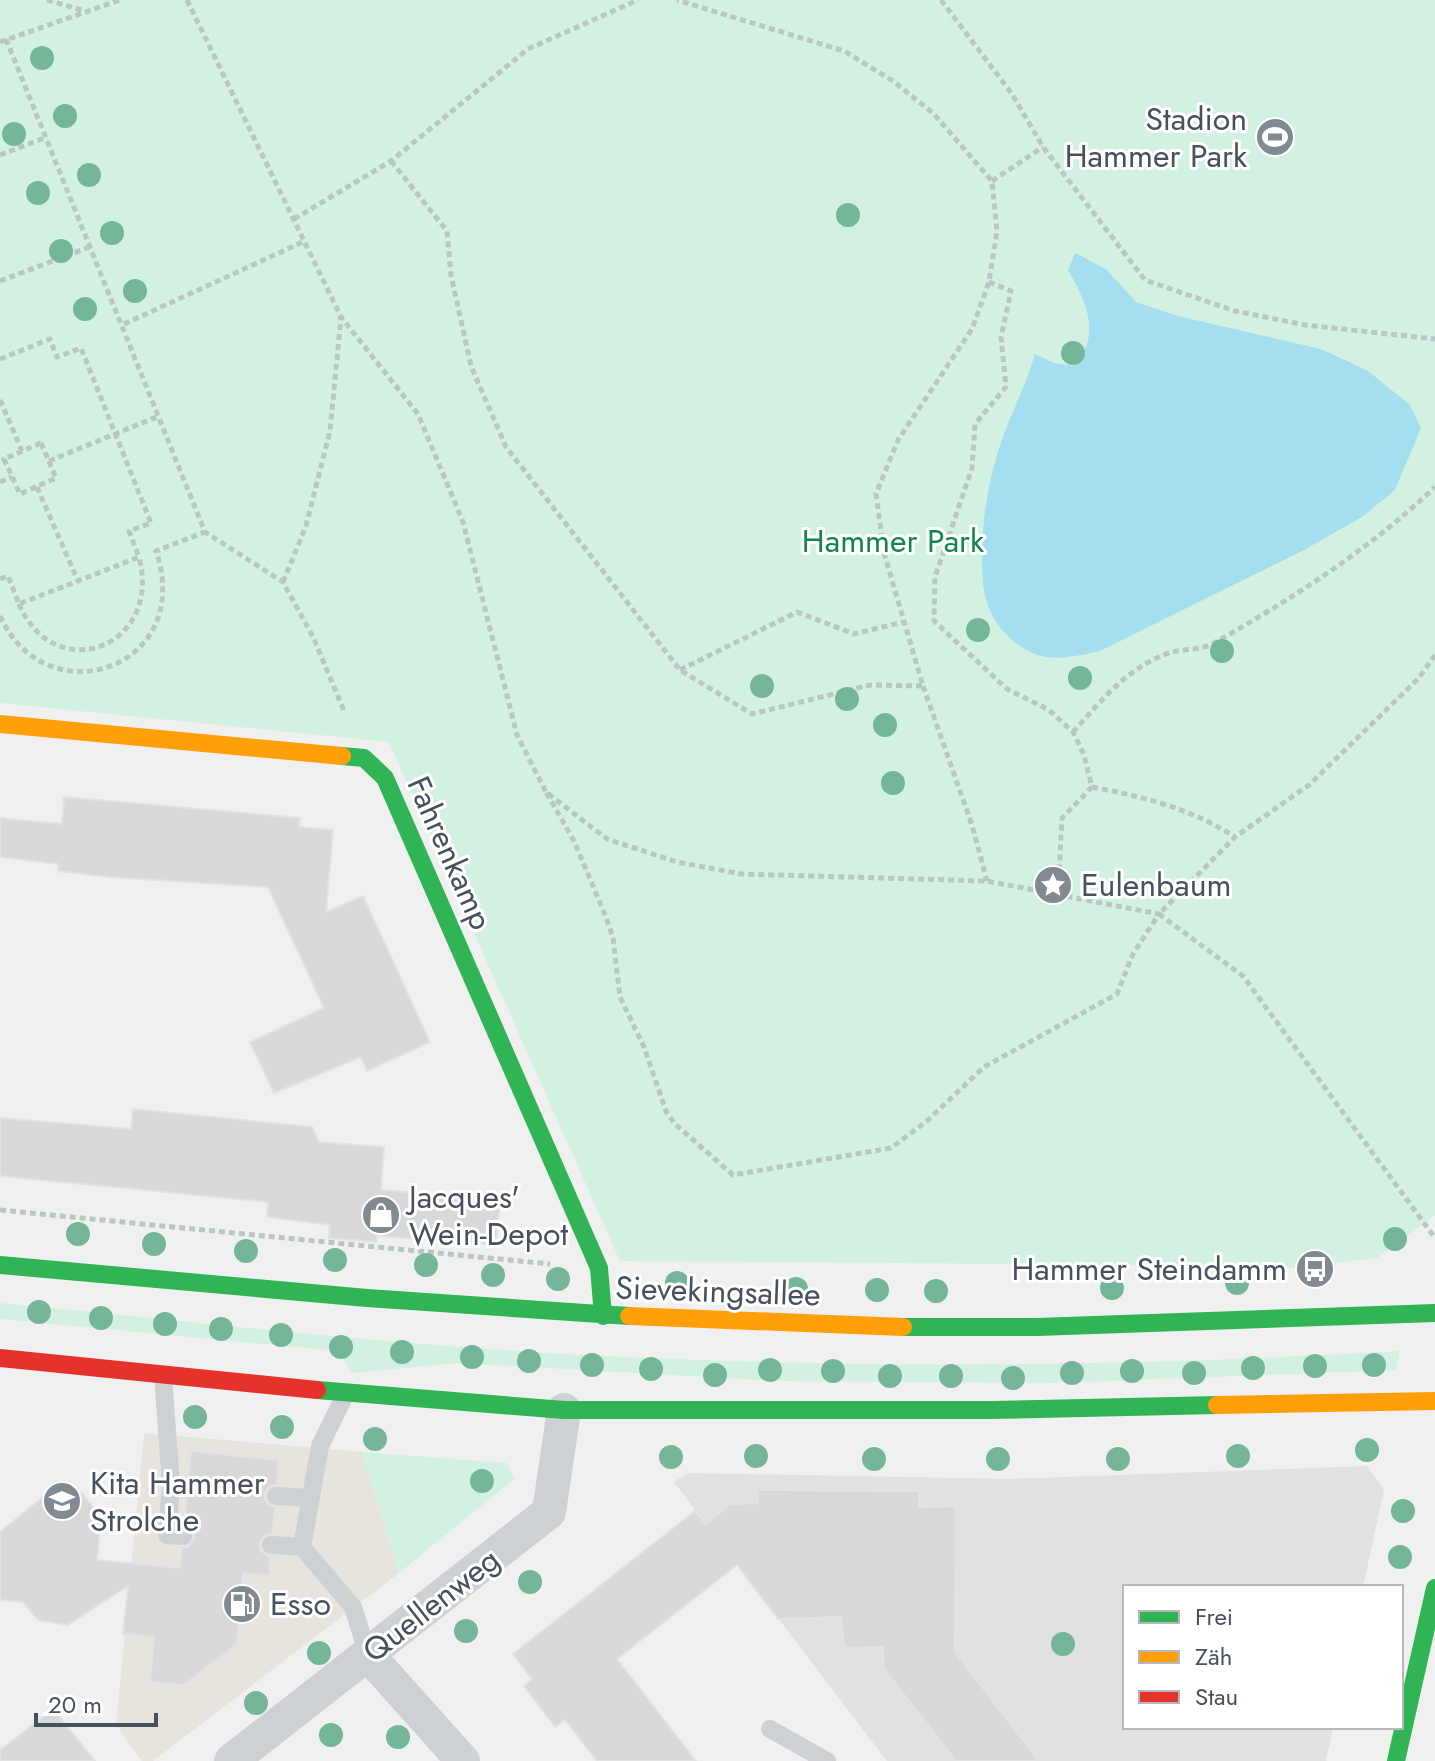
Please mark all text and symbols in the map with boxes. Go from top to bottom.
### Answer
place label: Stadion Hammer Park [1065,96,1248,179]
sports icon: Stadion Hammer Park [1254,116,1296,158]
park label: Hammer Park [802,518,985,564]
street label: Fahrenkamp [396,769,504,937]
place label: Eulenbaum [1081,862,1231,908]
place icon: Eulenbaum [1032,864,1074,906]
place label: Jacques' Wein-Depot [405,1174,568,1257]
shop icon: Jacques' Wein-Depot [360,1194,402,1236]
place label: Hammer Steindamm [1011,1246,1287,1292]
bus stop icon: Hammer Steindamm [1294,1248,1336,1290]
street label: Sievekingsallee [615,1264,821,1318]
place label: Kita Hammer Strolche [90,1460,265,1543]
school or university icon: Kita Hammer Strolche [41,1480,83,1522]
street label: Quellenweg [353,1537,509,1673]
place label: Esso [270,1581,331,1627]
fuel station icon: Esso [221,1583,263,1625]
legend [1123,1585,1403,1729]
text: Frei [1195,1599,1233,1634]
text: Zäh [1195,1639,1232,1674]
scale bar [36,1677,156,1727]
text: Stau [1195,1679,1238,1714]
text: 20 m [48,1687,102,1722]

